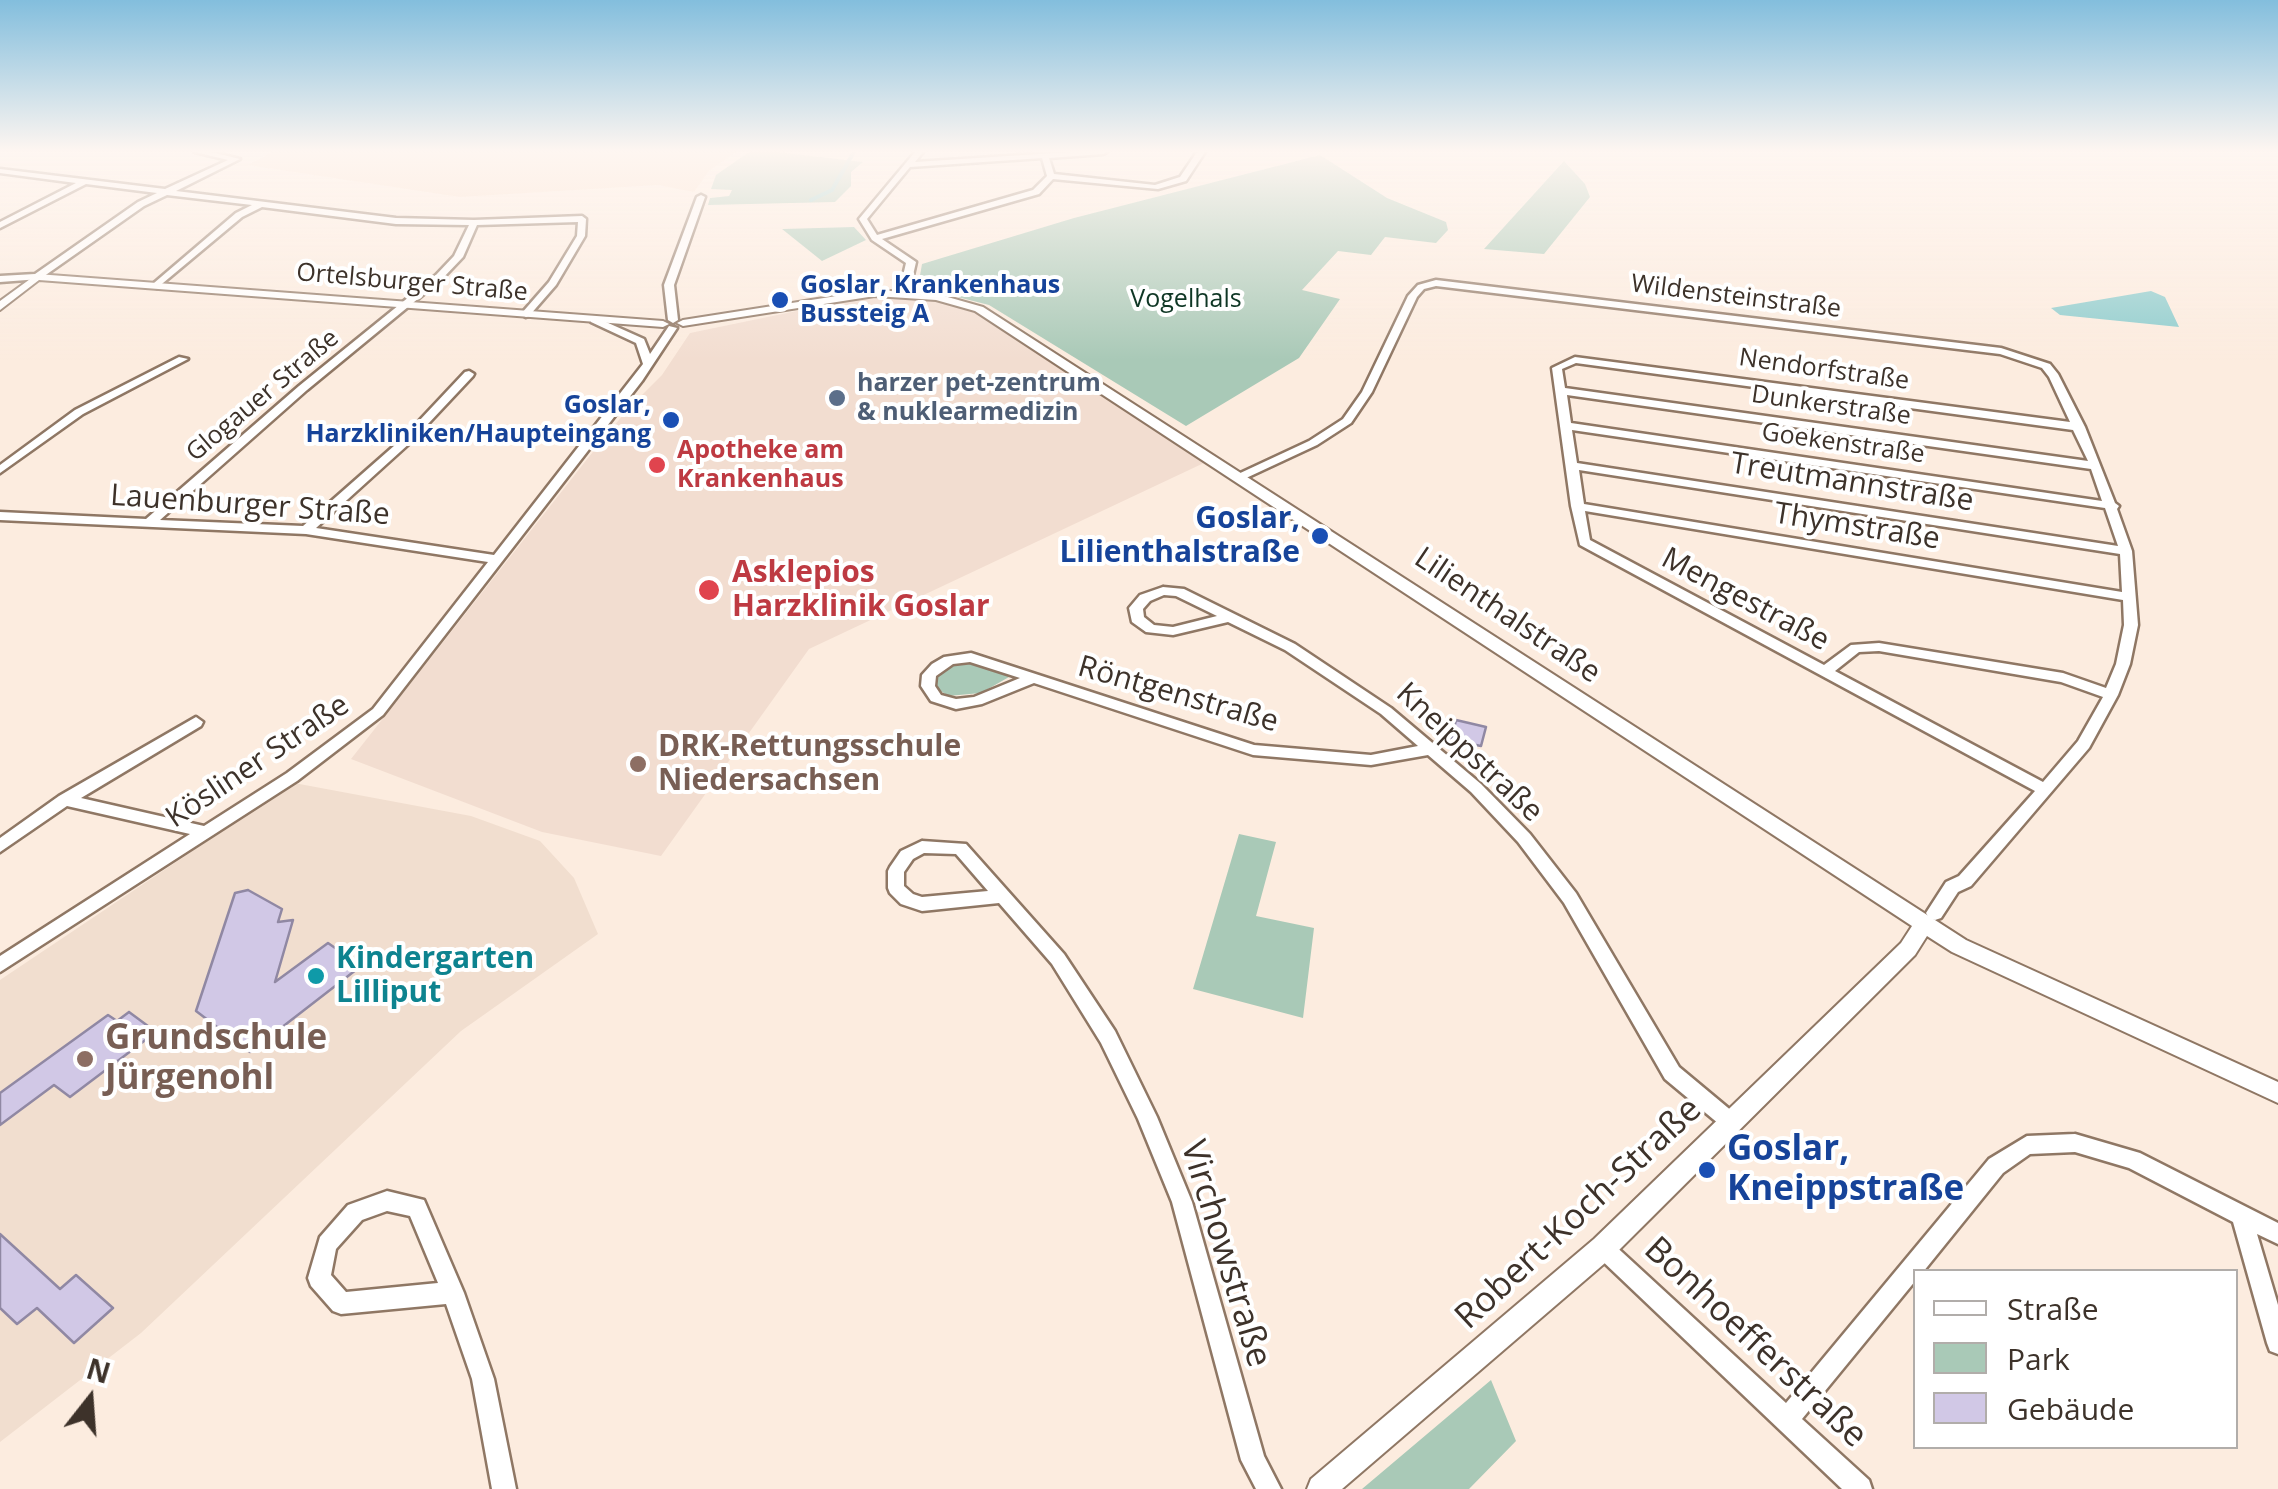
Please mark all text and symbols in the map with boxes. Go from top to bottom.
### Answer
street label: Ortelsburger Straße [295,258,529,308]
street label: Wildensteinstraße [1629,269,1843,325]
place label: Goslar, Krankenhaus Bussteig A [800,271,1060,330]
park label: Vogelhals [1130,285,1242,315]
marker: Goslar, Krankenhaus Bussteig A [769,289,791,311]
street label: Glogauer Straße [181,324,345,468]
street label: Nendorfstraße [1737,343,1911,397]
place label: harzer pet-zentrum & nuklearmedizin [857,369,1101,428]
street label: Dunkerstraße [1749,380,1913,432]
marker: harzer pet-zentrum & nuklearmedizin [826,387,848,409]
place label: Goslar, Harzkliniken/Haupteingang [305,391,651,450]
marker: Goslar, Harzkliniken/Haupteingang [660,409,682,431]
street label: Goekenstraße [1760,418,1926,470]
place label: Apotheke am Krankenhaus [677,436,844,495]
street label: Treutmannstraße [1728,446,1976,520]
marker: Apotheke am Krankenhaus [646,454,668,476]
street label: Lauenburger Straße [109,478,391,534]
street label: Thymstraße [1772,496,1942,558]
place label: Goslar, Lilienthalstraße [1059,501,1300,572]
marker: Goslar, Lilienthalstraße [1309,525,1331,547]
street label: Lilienthalstraße [1407,541,1607,691]
street label: Mengestraße [1655,541,1835,659]
place label: Asklepios Harzklinik Goslar [732,555,990,626]
marker: Asklepios Harzklinik Goslar [696,577,722,603]
street label: Röntgenstraße [1074,649,1282,741]
street label: Kneippstraße [1388,676,1550,830]
street label: Kösliner Straße [160,688,356,836]
place label: DRK-Rettungsschule Niedersachsen [658,729,961,800]
marker: DRK-Rettungsschule Niedersachsen [627,753,649,775]
place label: Kindergarten Lilliput [336,941,534,1012]
marker: Kindergarten Lilliput [305,965,327,987]
place label: Grundschule Jürgenohl [105,1018,327,1100]
marker: Grundschule Jürgenohl [74,1048,96,1070]
street label: Robert-Koch-Straße [1447,1089,1711,1339]
place label: Goslar, Kneippstraße [1727,1129,1964,1211]
street label: Virchowstraße [1171,1136,1279,1372]
marker: Goslar, Kneippstraße [1696,1159,1718,1181]
street label: Bonhoefferstraße [1635,1229,1875,1457]
legend [1913,1269,2238,1449]
text: Straße [2007,1288,2099,1329]
text: Park [2007,1338,2070,1379]
north arrow [40,1349,140,1449]
text: N [82,1349,115,1392]
text: Gebäude [2007,1388,2134,1429]

